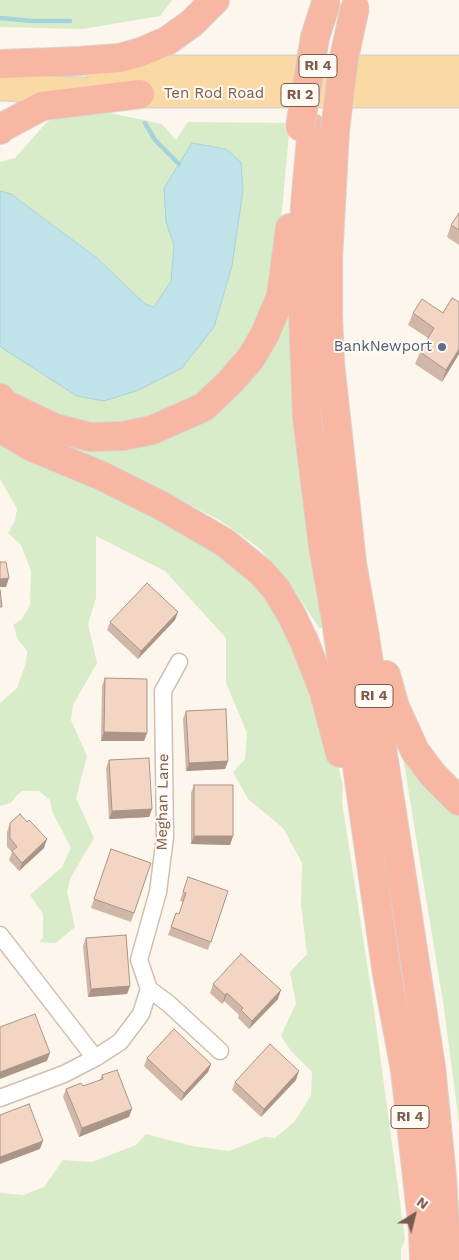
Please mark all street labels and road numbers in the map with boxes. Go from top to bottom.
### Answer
road number: RI 4 [299,54,337,78]
road number: RI 2 [281,84,319,106]
street label: Ten Rod Road [164,85,264,103]
road number: RI 4 [355,684,393,708]
street label: Meghan Lane [153,753,173,851]
road number: RI 4 [391,1106,429,1128]

